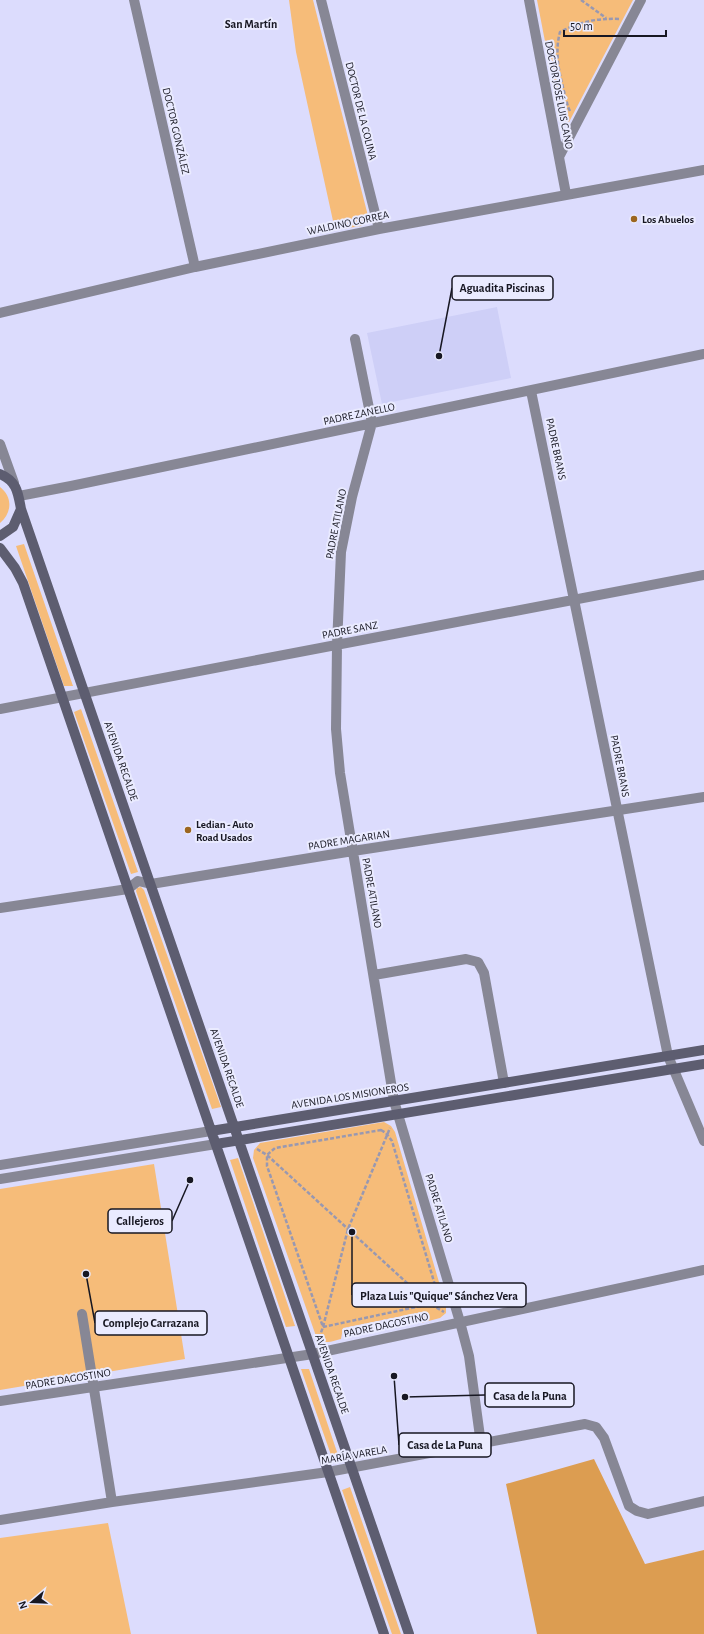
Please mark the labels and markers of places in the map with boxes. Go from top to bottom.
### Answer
marker: Los Abuelos [629,214,639,224]
place label: Los Abuelos [642,214,694,225]
callout: Aguadita Piscinas [452,276,553,300]
place label: Ledian - Auto Road Usados [196,819,254,843]
marker: Ledian - Auto Road Usados [183,825,193,835]
callout: Callejeros [108,1209,172,1233]
callout: Plaza Luis "Quique" Sánchez Vera [352,1283,526,1307]
callout: Complejo Carrazana [95,1311,207,1335]
callout: Casa de la Puna [485,1383,574,1407]
callout: Casa de La Puna [399,1433,491,1457]

